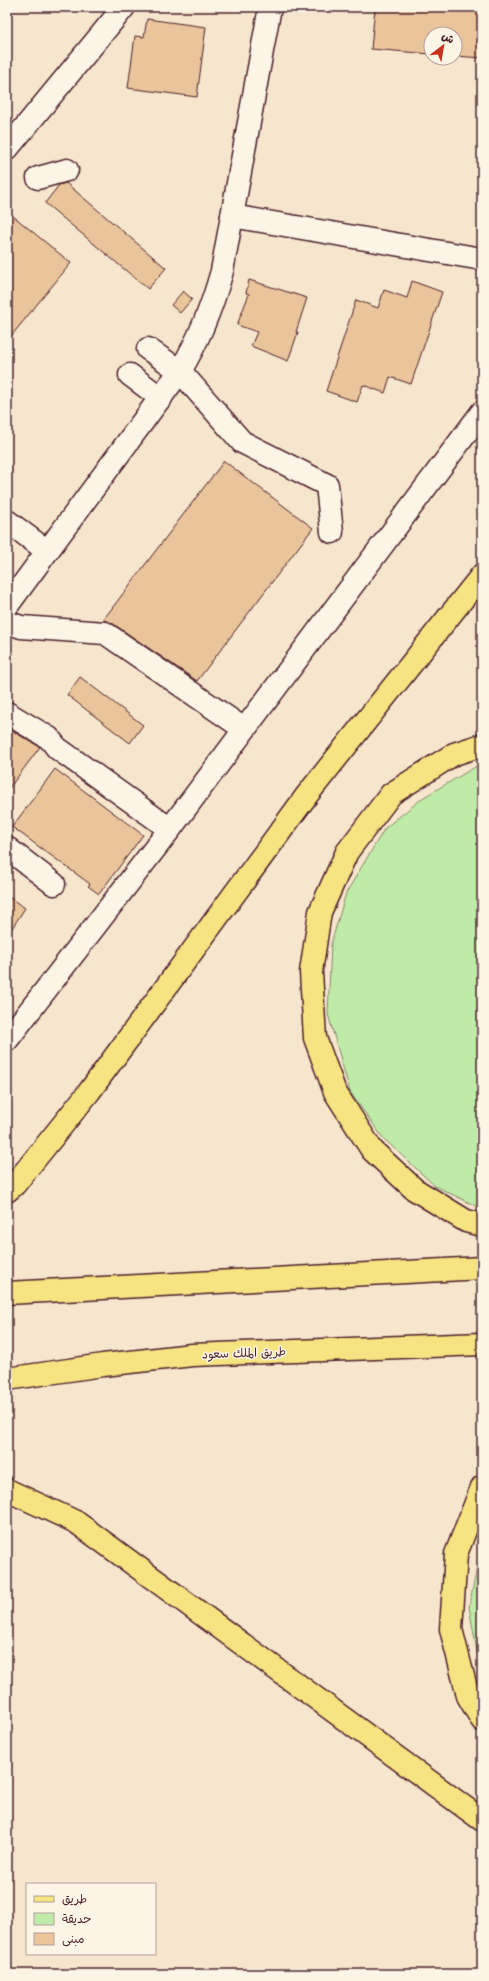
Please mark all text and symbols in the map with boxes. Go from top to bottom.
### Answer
north arrow [423,26,463,66]
text: ش [439,27,458,47]
street label: طريق الملك سعود [202,1342,286,1362]
legend [26,1883,156,1955]
text: طريق [62,1889,87,1907]
text: حديقة [62,1909,91,1927]
text: مبنى [62,1929,85,1947]

